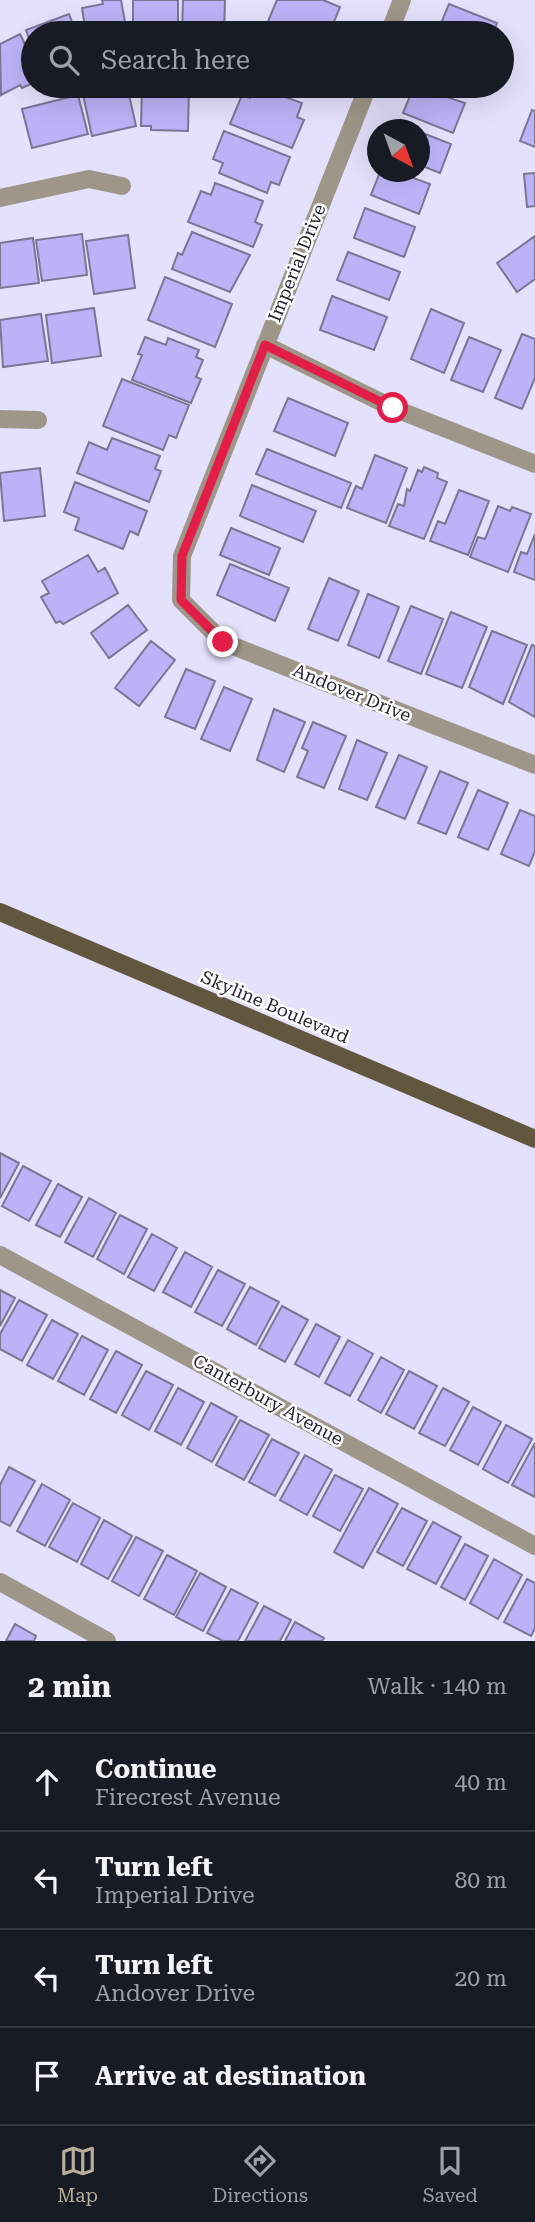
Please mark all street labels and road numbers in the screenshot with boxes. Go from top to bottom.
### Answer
street label: Imperial Drive [263,201,330,325]
street label: Andover Drive [290,659,414,726]
street label: Skyline Boulevard [198,966,353,1047]
street label: Canterbury Avenue [189,1350,347,1450]

